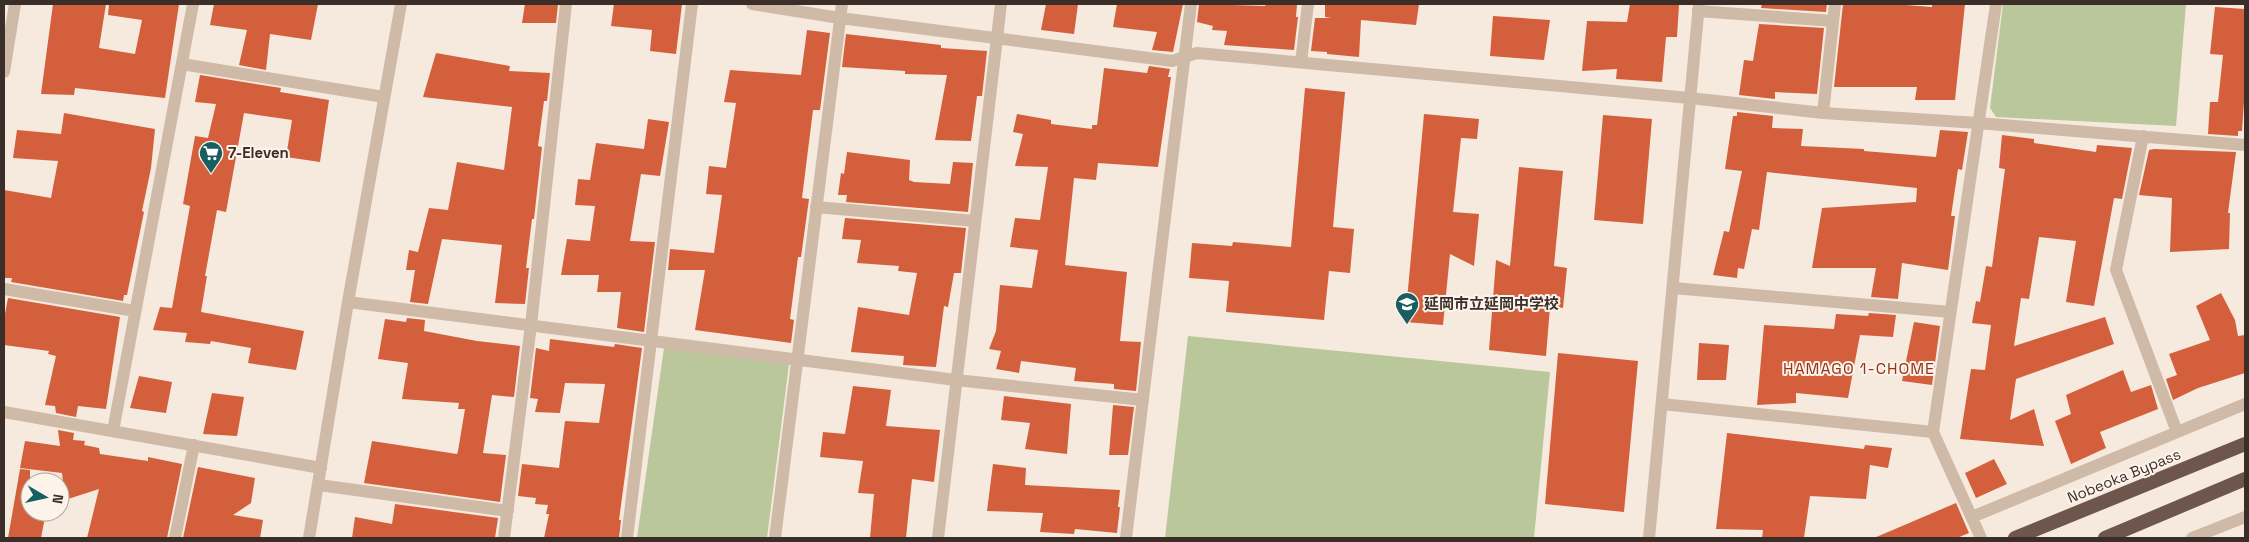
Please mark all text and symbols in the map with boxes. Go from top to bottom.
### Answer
supermarket icon: 7-Eleven [198,140,224,174]
place label: 7-Eleven [228,143,289,162]
school or university icon: 延岡市立延岡中学校 [1394,291,1420,325]
place label: 延岡市立延岡中学校 [1424,294,1559,313]
district label: HAMAGO 1-CHOME [1783,358,1935,379]
street label: Nobeoka Bypass [2064,444,2183,507]
north arrow [20,472,70,522]
text: N [48,493,67,505]

